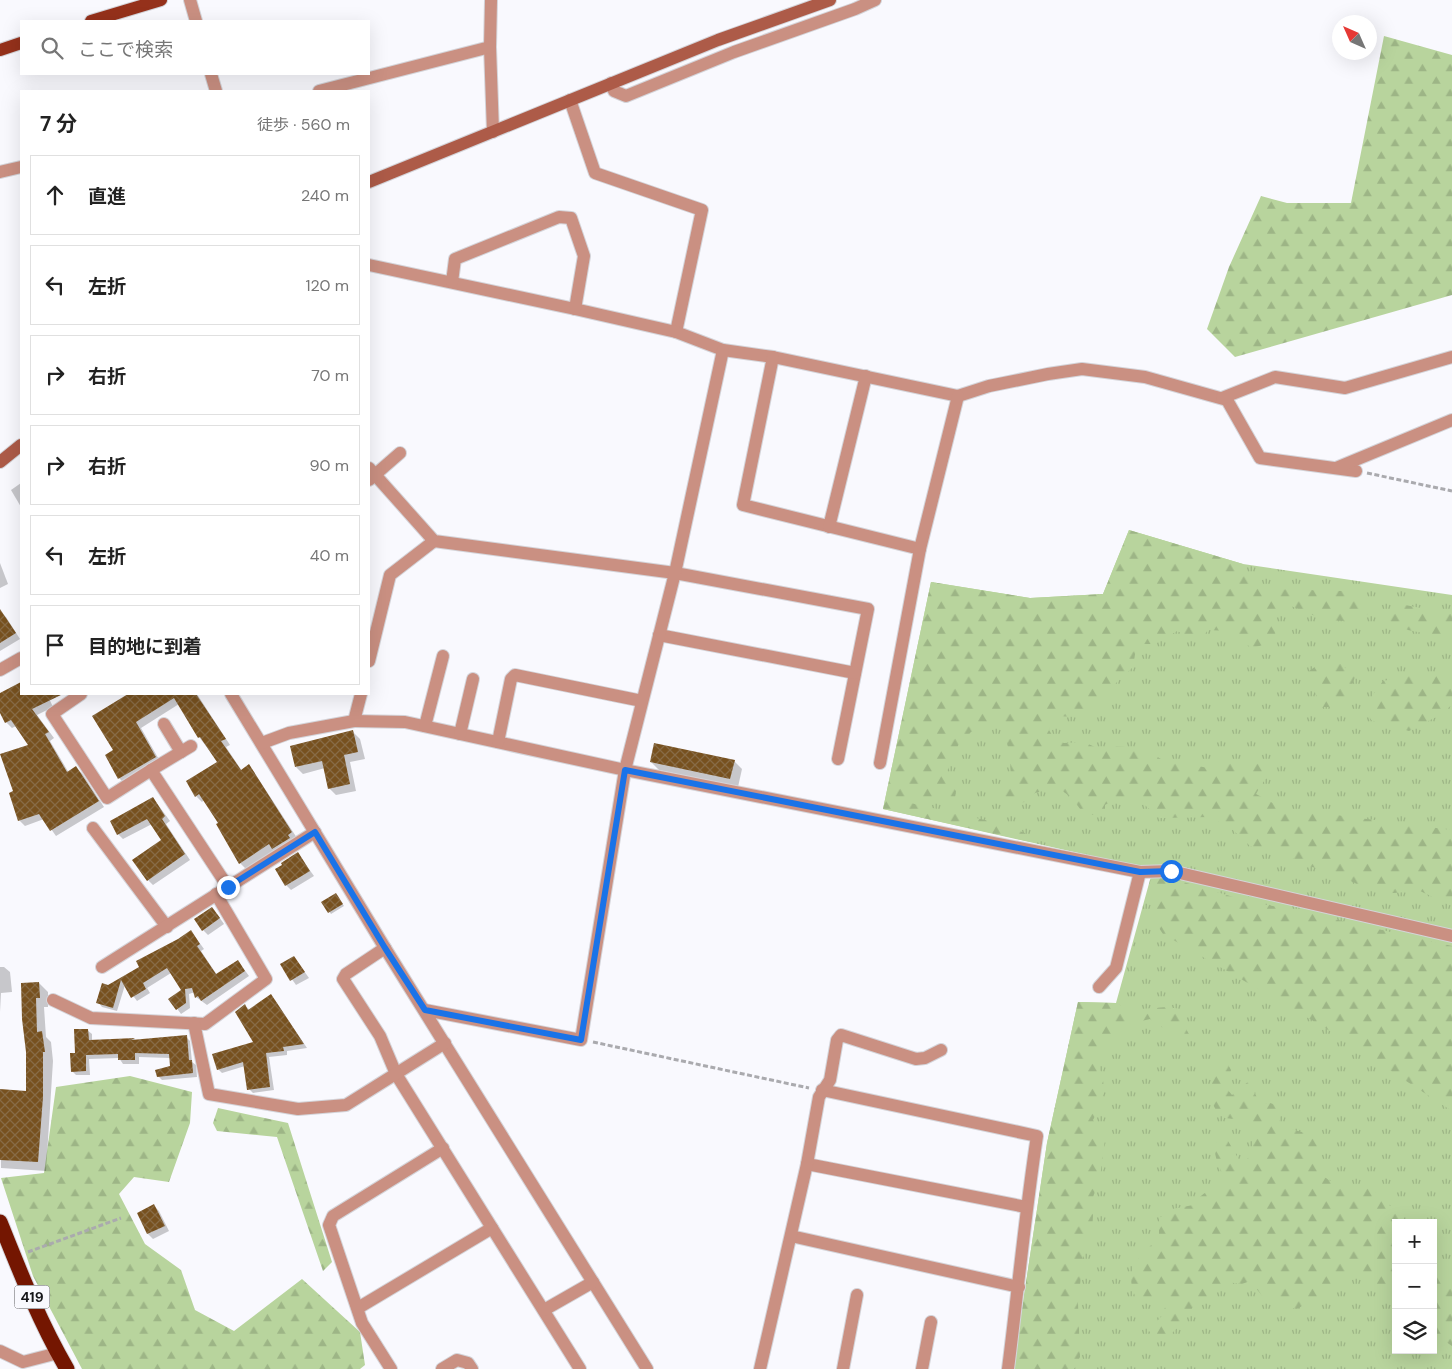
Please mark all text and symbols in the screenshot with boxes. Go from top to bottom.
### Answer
north arrow [1332,15,1377,60]
search box [20,20,370,75]
icon: search [38,34,66,62]
text: ここで検索 [78,37,173,62]
text: 7 分 [40,110,77,138]
text: 徒歩 · 560 m [257,114,350,135]
icon: ahead [41,181,69,209]
text: 直進 [88,184,126,209]
text: 240 m [301,185,349,206]
icon: left [41,271,69,299]
text: 左折 [88,274,126,299]
text: 120 m [305,275,349,296]
icon: right [41,361,69,389]
text: 右折 [88,364,126,389]
text: 70 m [311,365,349,386]
icon: right [41,451,69,479]
text: 右折 [88,454,126,479]
text: 90 m [309,455,349,476]
icon: left [41,541,69,569]
text: 左折 [88,544,126,569]
text: 40 m [310,545,349,566]
icon: arrive [41,631,69,659]
text: 目的地に到着 [88,634,202,659]
route start [1160,860,1183,883]
route end [217,876,240,899]
map controls [1392,1219,1437,1354]
button: + [1392,1219,1437,1264]
button: − [1392,1264,1437,1309]
road number: 419 [15,1285,50,1308]
button: layers [1392,1309,1437,1354]

